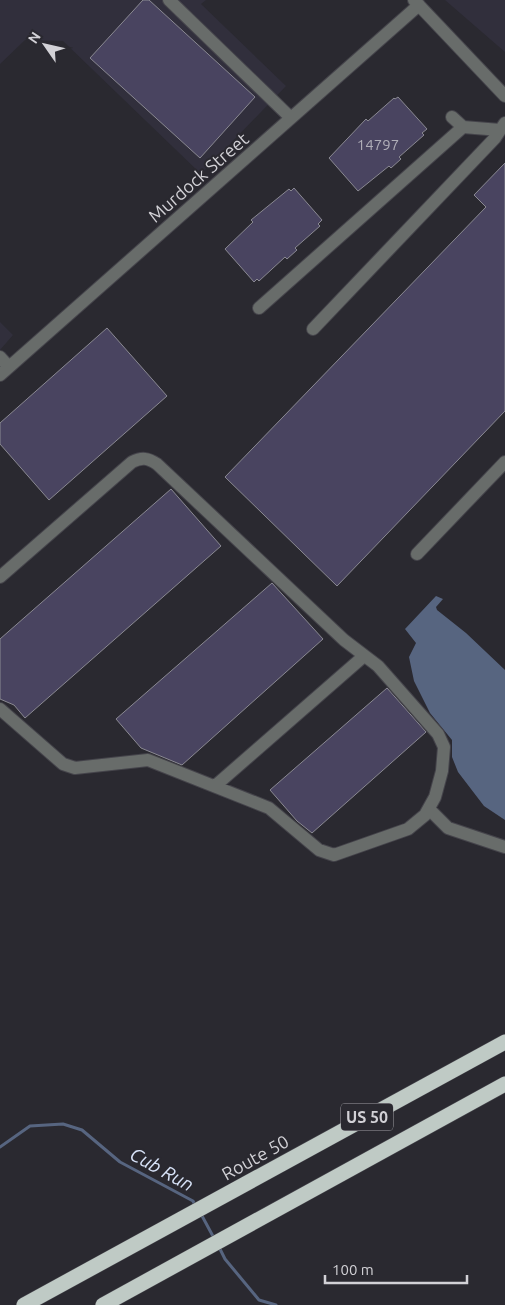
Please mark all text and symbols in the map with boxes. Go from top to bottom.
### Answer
north arrow [20,20,70,70]
text: N [25,29,44,47]
street label: Murdock Street [144,128,252,226]
house number: 14797 [357,136,399,153]
road number: US 50 [341,1104,393,1130]
street label: Route 50 [218,1130,292,1184]
water label: Cub Run [126,1143,198,1195]
scale bar [325,1252,468,1284]
text: 100 m [332,1261,374,1278]

